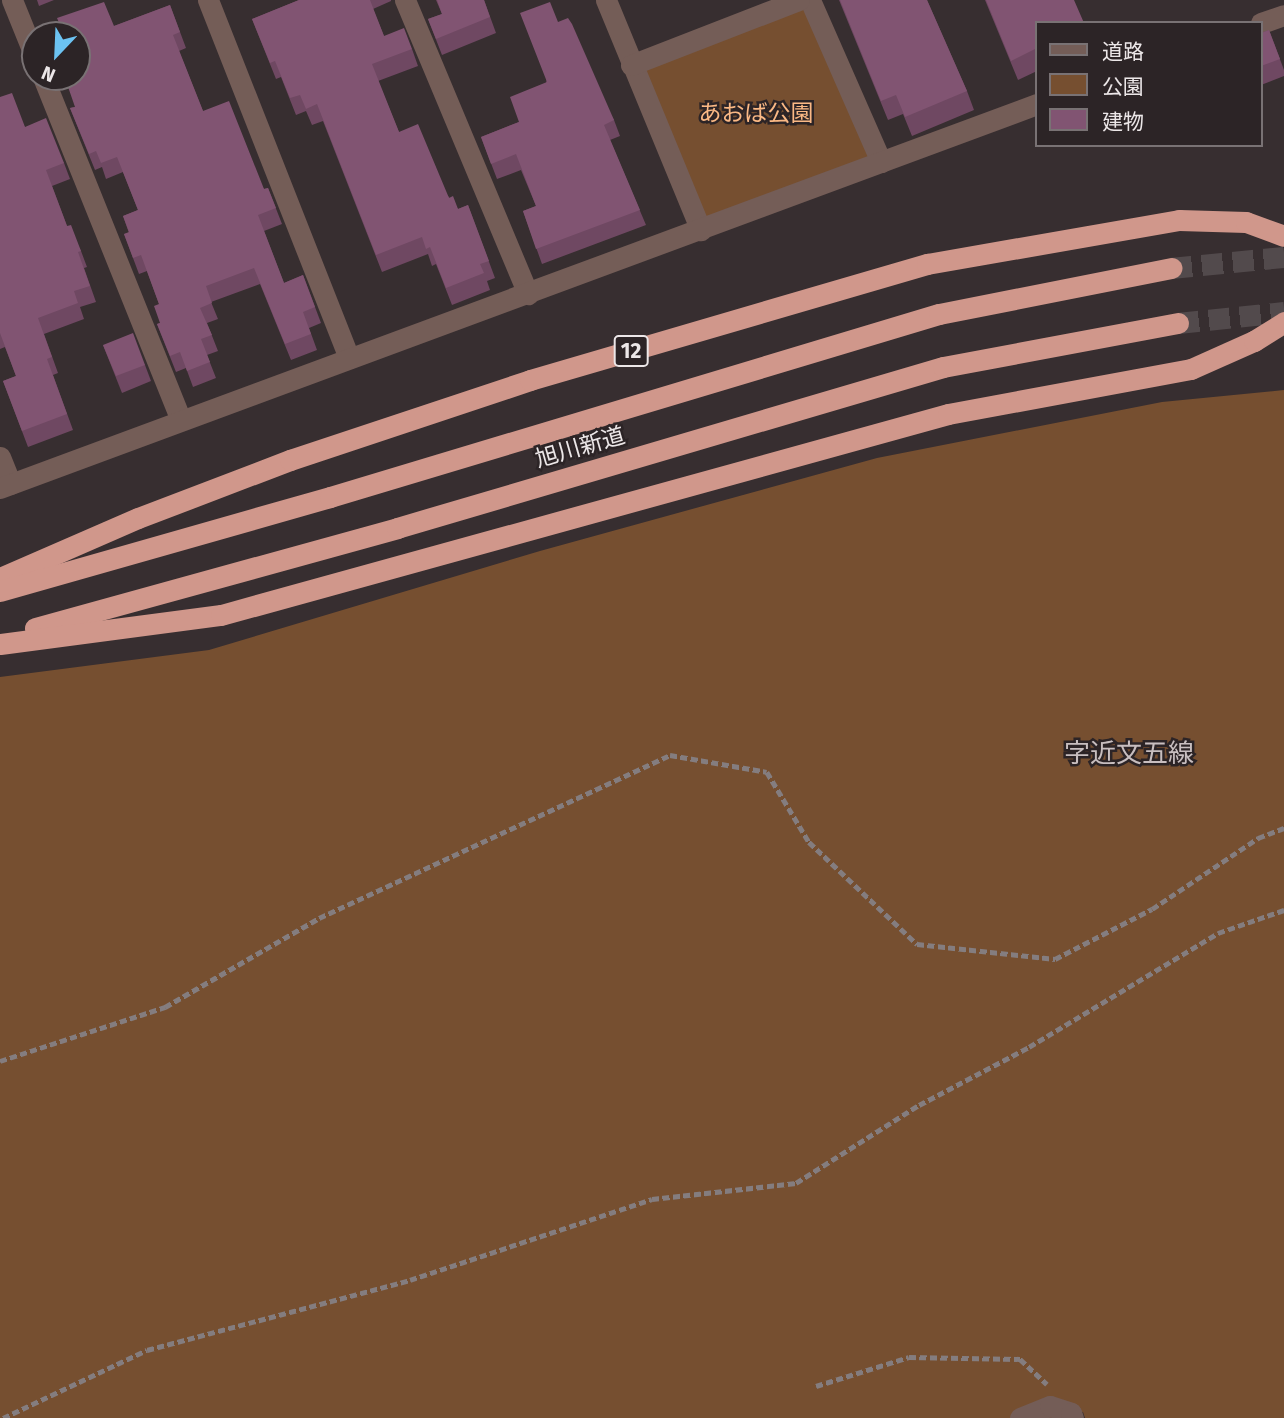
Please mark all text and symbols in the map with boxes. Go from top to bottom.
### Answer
north arrow [21,21,91,91]
legend [1036,21,1263,147]
text: 道路 [1102,39,1144,65]
text: N [38,61,59,87]
text: 公園 [1102,74,1144,100]
park label: あおば公園 [699,99,813,127]
text: 建物 [1102,109,1144,135]
road number: 12 [614,334,648,368]
street label: 旭川新道 [532,421,628,473]
district label: 字近文五線 [1064,738,1194,770]

